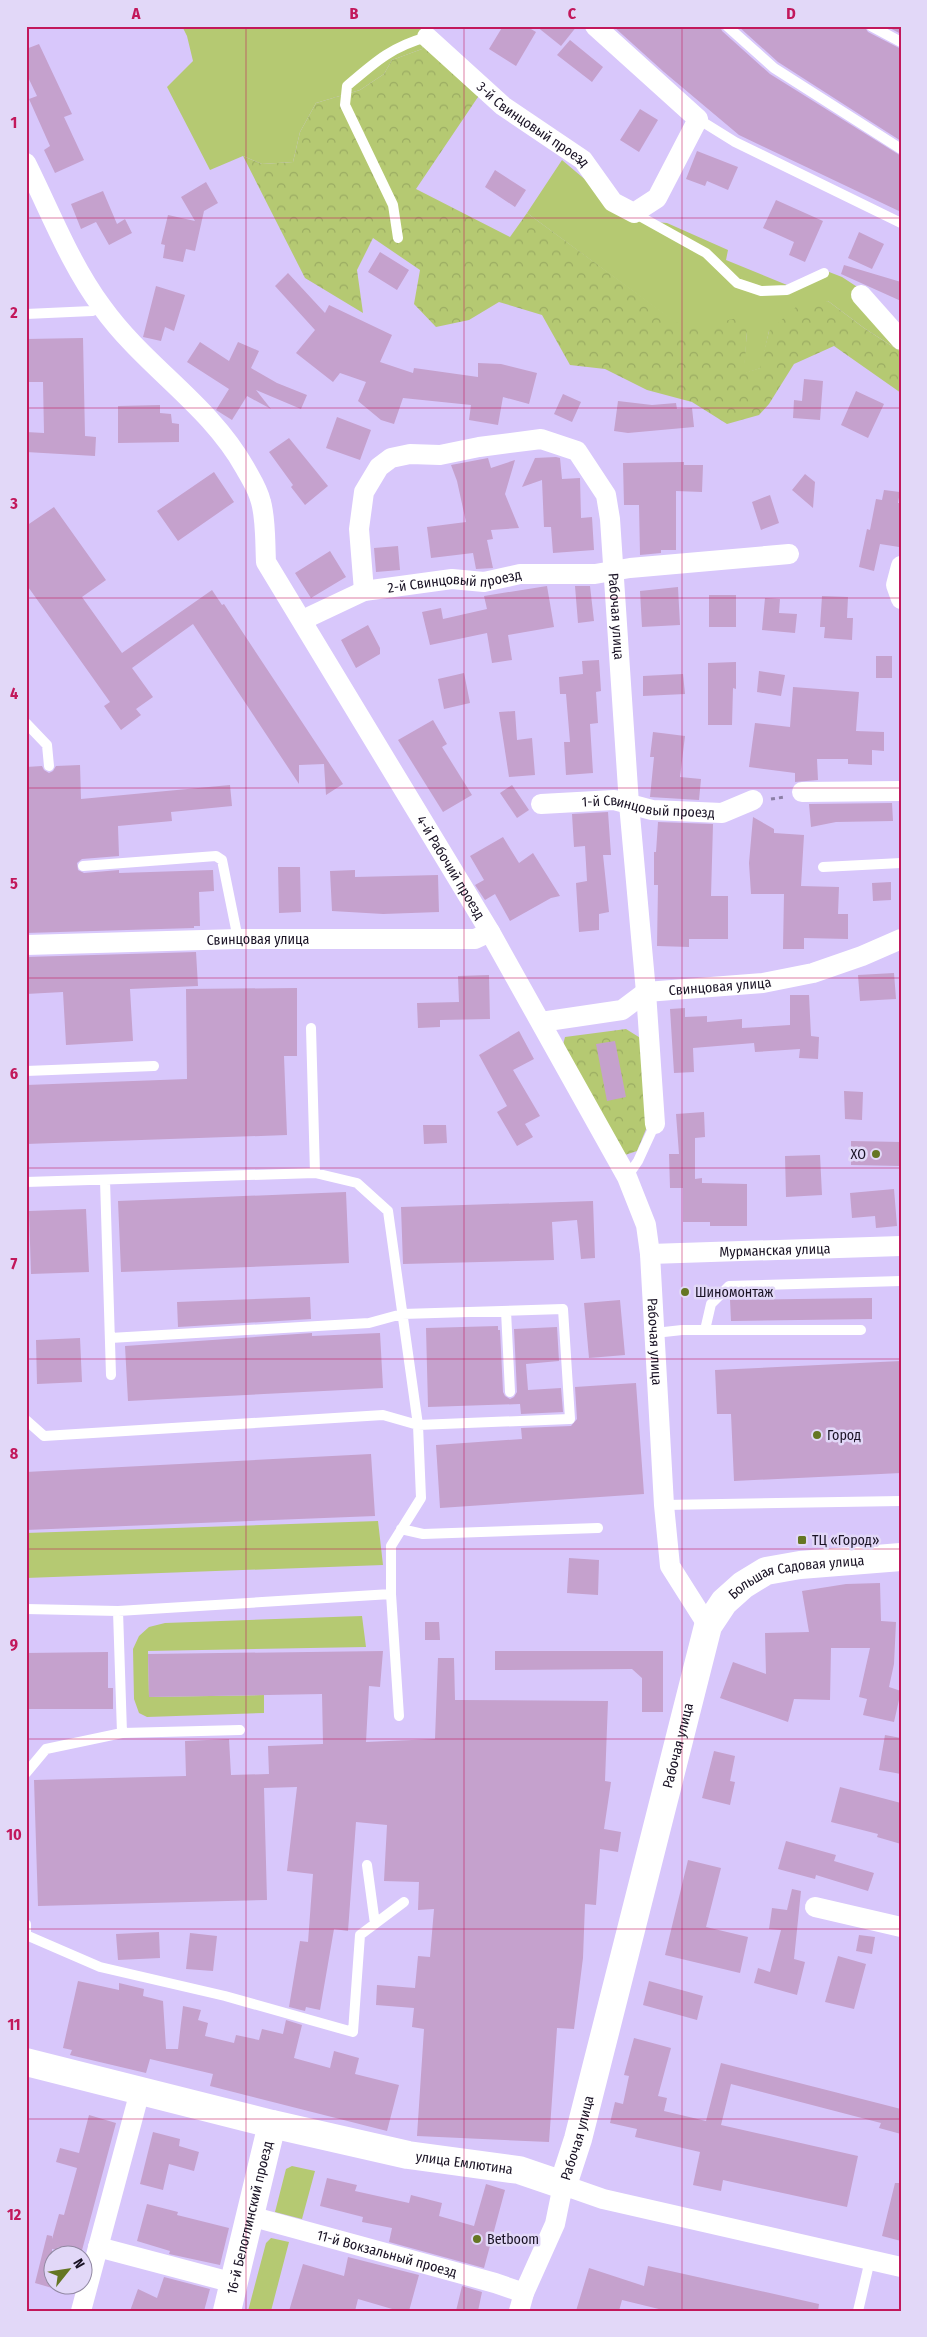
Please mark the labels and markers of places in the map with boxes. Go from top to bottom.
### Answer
place label: ХО [851,1146,866,1163]
marker: ХО [870,1148,882,1160]
place label: Шиномонтаж [695,1284,773,1301]
marker: Шиномонтаж [679,1286,691,1298]
place label: Город [827,1427,861,1444]
marker: Город [811,1429,823,1441]
place label: ТЦ «Город» [812,1532,879,1549]
marker: ТЦ «Город» [796,1534,808,1546]
place label: Betboom [487,2231,539,2248]
marker: Betboom [471,2233,483,2245]

